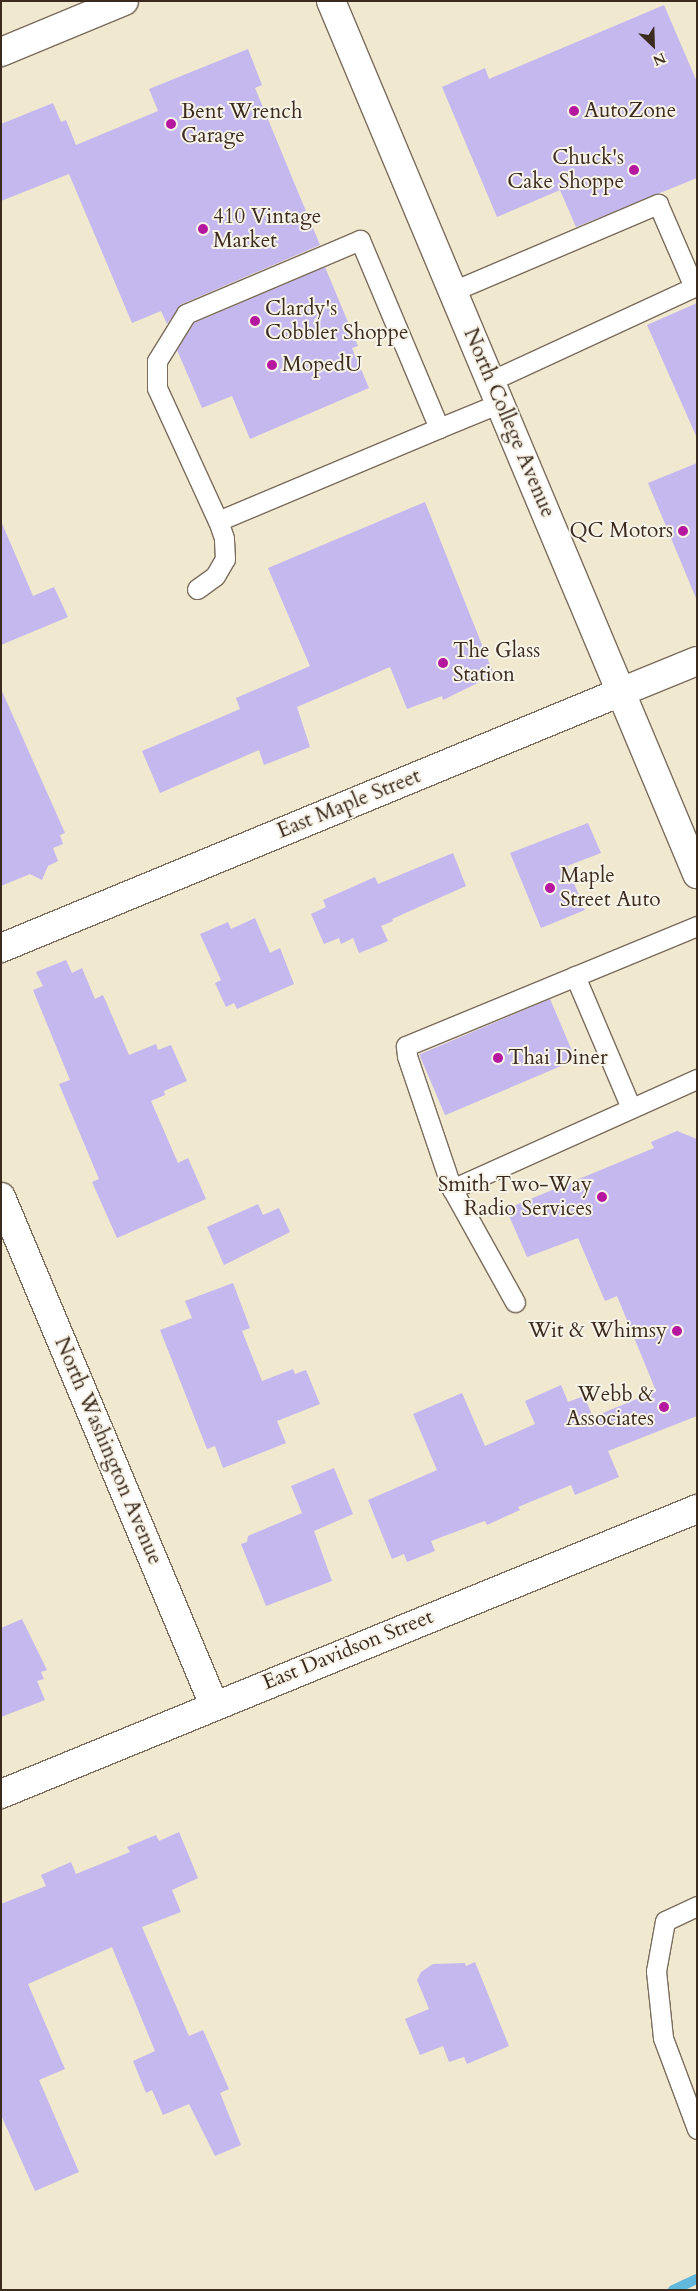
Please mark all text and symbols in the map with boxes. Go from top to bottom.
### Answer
north arrow [628,20,678,70]
text: N [650,48,669,70]
place label: AutoZone [584,98,676,124]
place label: Bent Wrench Garage [181,99,302,149]
marker: AutoZone [568,105,580,117]
marker: Bent Wrench Garage [165,118,177,130]
place label: Chuck's Cake Shoppe [507,145,624,195]
marker: Chuck's Cake Shoppe [628,164,640,176]
place label: 410 Vintage Market [213,204,321,254]
marker: 410 Vintage Market [197,223,209,235]
place label: Clardy's Cobbler Shoppe [265,296,408,346]
marker: Clardy's Cobbler Shoppe [249,315,261,327]
street label: North College Avenue [458,324,560,522]
place label: MopedU [282,352,362,378]
marker: MopedU [266,359,278,371]
place label: QC Motors [569,518,673,544]
marker: QC Motors [677,525,689,537]
place label: The Glass Station [453,638,540,688]
marker: The Glass Station [437,657,449,669]
street label: East Maple Street [274,764,424,844]
place label: Maple Street Auto [560,863,661,913]
marker: Maple Street Auto [544,882,556,894]
place label: Thai Diner [508,1045,608,1071]
marker: Thai Diner [492,1052,504,1064]
place label: Smith Two-Way Radio Services [438,1172,592,1222]
marker: Smith Two-Way Radio Services [596,1191,608,1203]
place label: Wit & Whimsy [528,1318,667,1344]
marker: Wit & Whimsy [671,1325,683,1337]
street label: North Washington Avenue [49,1333,167,1569]
place label: Webb & Associates [566,1382,654,1432]
marker: Webb & Associates [658,1401,670,1413]
street label: East Davidson Street [259,1604,437,1696]

